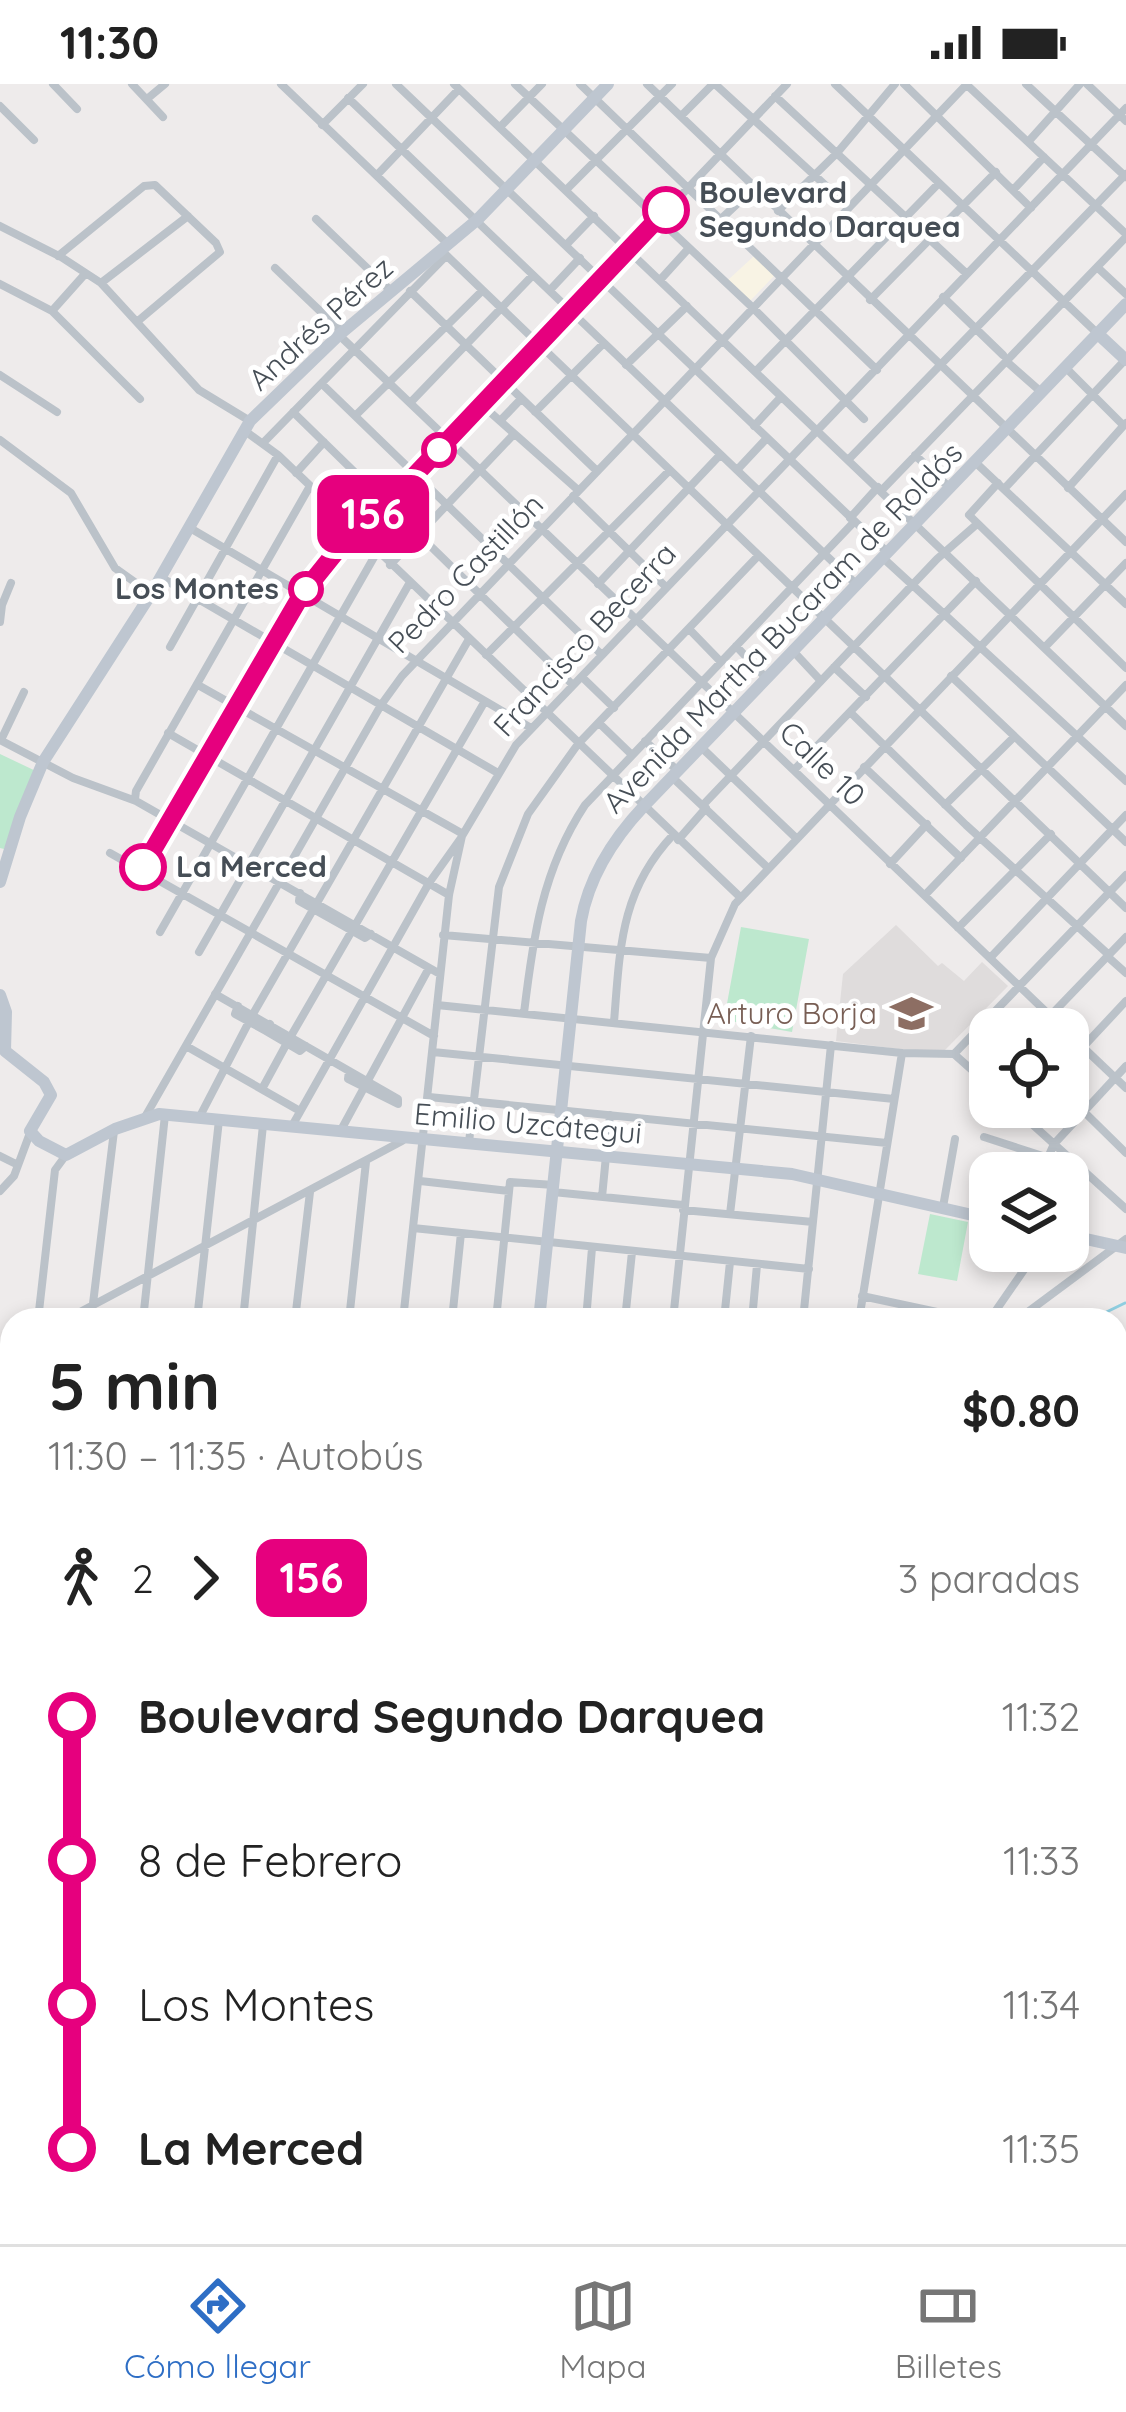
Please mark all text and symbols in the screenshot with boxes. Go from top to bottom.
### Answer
text: 11:30 [60,14,159,70]
place label: Boulevard Segundo Darquea [699,173,961,245]
marker: Boulevard Segundo Darquea [644,188,688,232]
street label: Andrés Pérez [240,248,401,398]
unlabelled marker [423,434,455,466]
street label: Avenida Martha Bucaram de Roldós [595,434,970,821]
line badge: 156 [304,475,442,553]
street label: Pedro Castillón [380,485,551,661]
text: 156 [341,487,405,540]
street label: Francisco Becerra [485,535,684,744]
place label: Los Montes [115,569,279,607]
marker: Los Montes [290,573,322,605]
street label: Calle 10 [772,713,874,814]
marker: La Merced [121,845,165,889]
place label: La Merced [176,847,327,885]
school or university icon: Arturo Borja [888,991,934,1037]
place label: Arturo Borja [706,994,877,1032]
map controls [969,1008,1089,1272]
button: locate [969,1008,1089,1128]
street label: Emilio Uzcátegui [413,1094,644,1152]
button: layers [969,1152,1089,1272]
text: 5 min [48,1344,220,1427]
text: $0.80 [962,1382,1080,1438]
text: 11:30 – 11:35 · Autobús [48,1431,423,1480]
icon: walk [48,1545,114,1611]
icon: forward [172,1545,238,1611]
text: 156 [280,1551,343,1604]
text: 2 [132,1554,154,1603]
text: 3 paradas [898,1554,1080,1603]
text: Boulevard Segundo Darquea [138,1688,765,1744]
text: 11:32 [1002,1692,1080,1741]
text: 8 de Febrero [138,1832,402,1888]
text: 11:33 [1003,1836,1080,1885]
text: Los Montes [138,1976,374,2032]
text: 11:34 [1003,1980,1080,2029]
text: La Merced [138,2120,364,2176]
text: 11:35 [1002,2124,1080,2173]
tab: Cómo llegar [124,2273,311,2386]
tab: Mapa [559,2273,647,2386]
tab: Billetes [895,2273,1002,2386]

